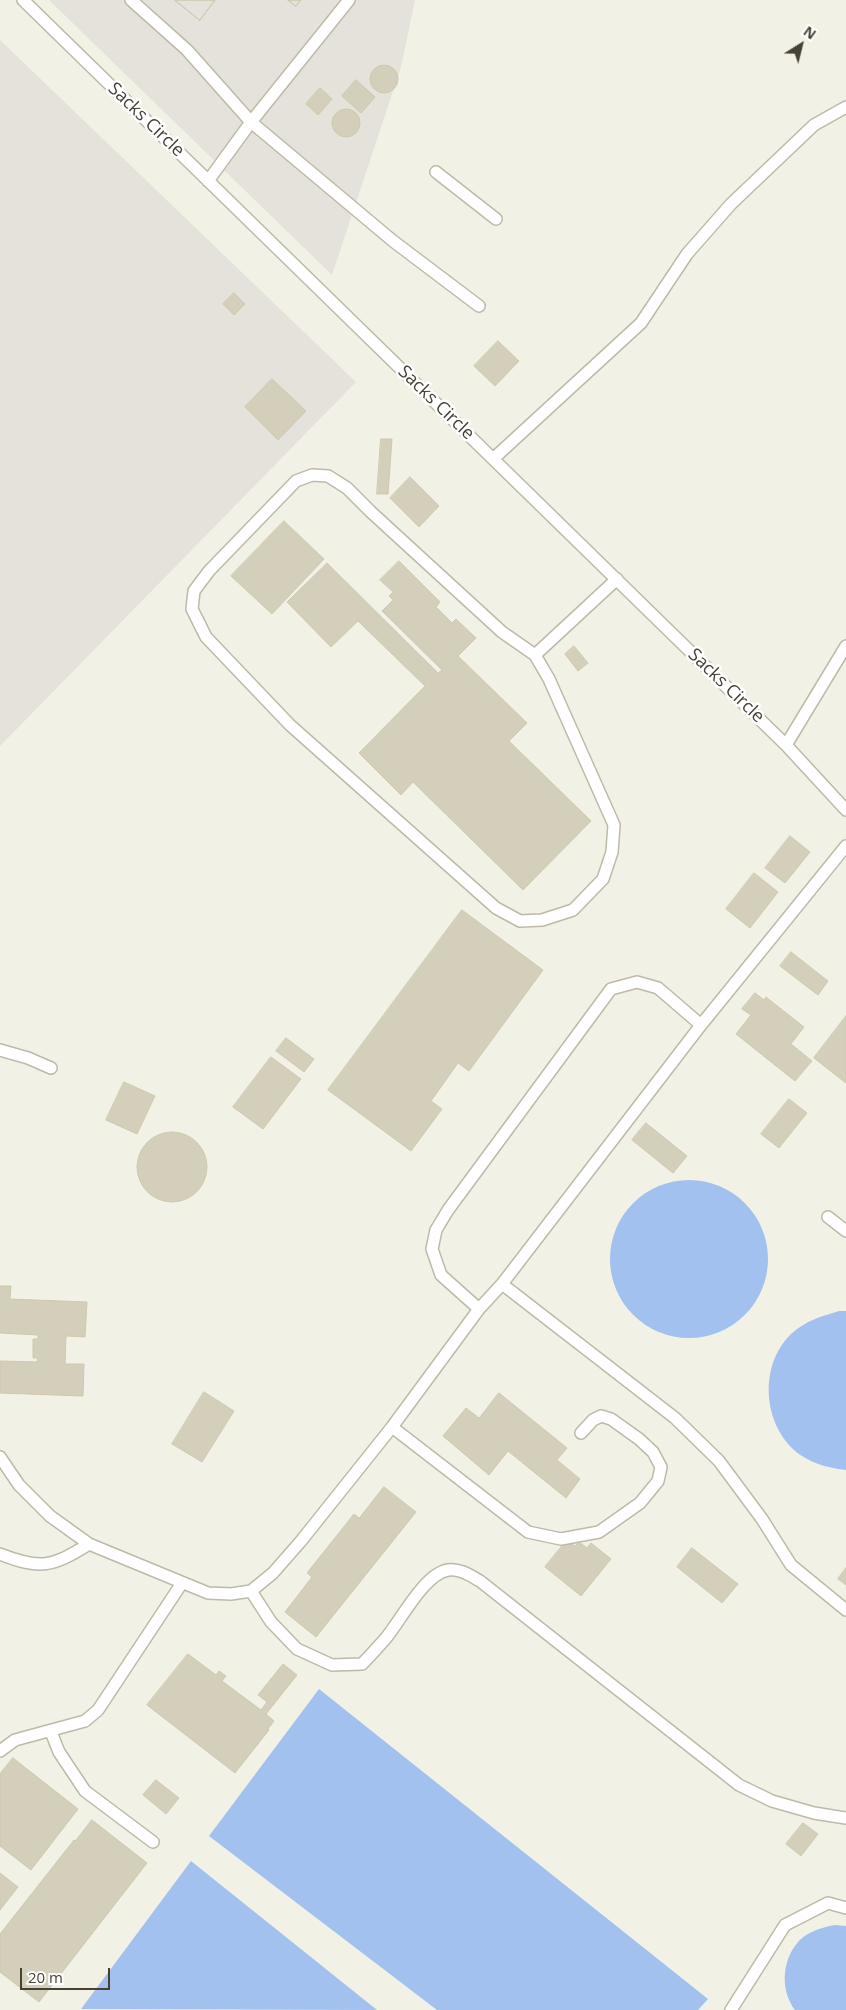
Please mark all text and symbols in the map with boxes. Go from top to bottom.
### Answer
north arrow [776,20,826,70]
text: N [800,21,820,43]
street label: Sacks Circle [103,78,189,162]
street label: Sacks Circle [393,361,479,445]
street label: Sacks Circle [683,644,769,728]
scale bar [22,1958,112,1990]
text: 20 m [28,1967,63,1987]

